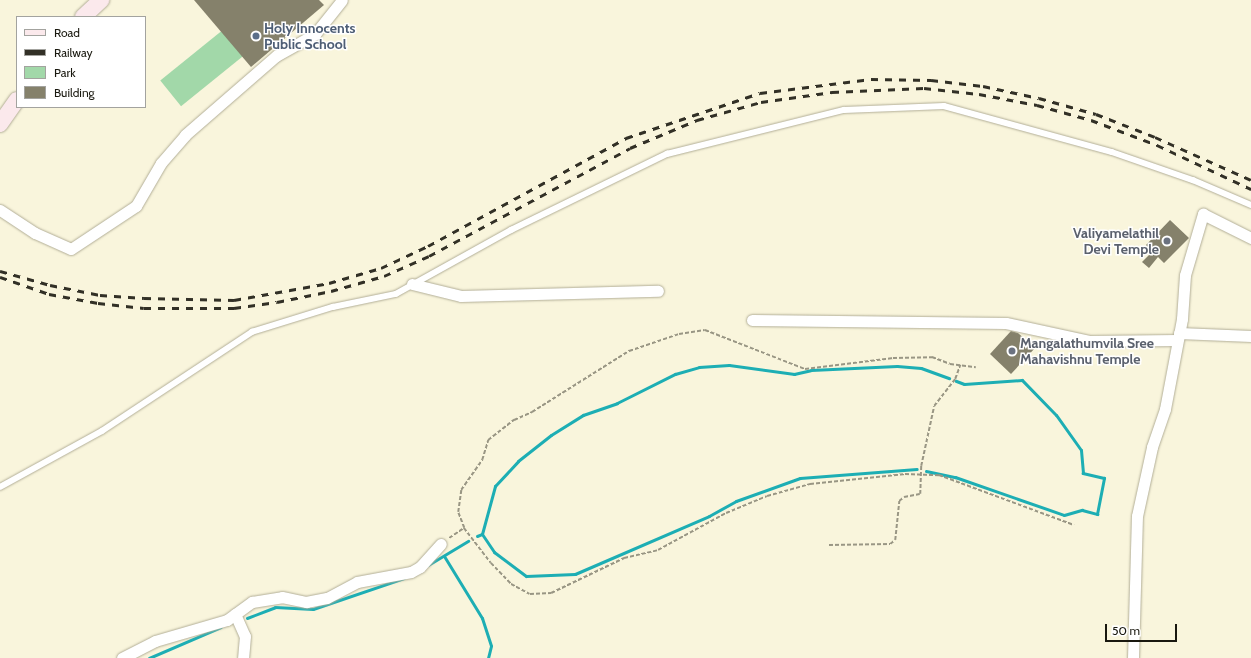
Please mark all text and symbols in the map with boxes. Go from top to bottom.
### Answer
legend [16,16,146,108]
place label: Holy Innocents Public School [264,20,355,52]
text: Road [54,25,80,40]
marker: Holy Innocents Public School [251,31,261,41]
text: Railway [54,45,92,60]
text: Park [54,65,76,80]
text: Building [54,85,95,100]
place label: Valiyamelathil Devi Temple [1073,225,1159,258]
marker: Valiyamelathil Devi Temple [1162,236,1172,246]
place label: Mangalathumvila Sree Mahavishnu Temple [1020,335,1154,368]
marker: Mangalathumvila Sree Mahavishnu Temple [1007,346,1017,356]
scale bar [1107,616,1179,642]
text: 50 m [1112,623,1140,638]

